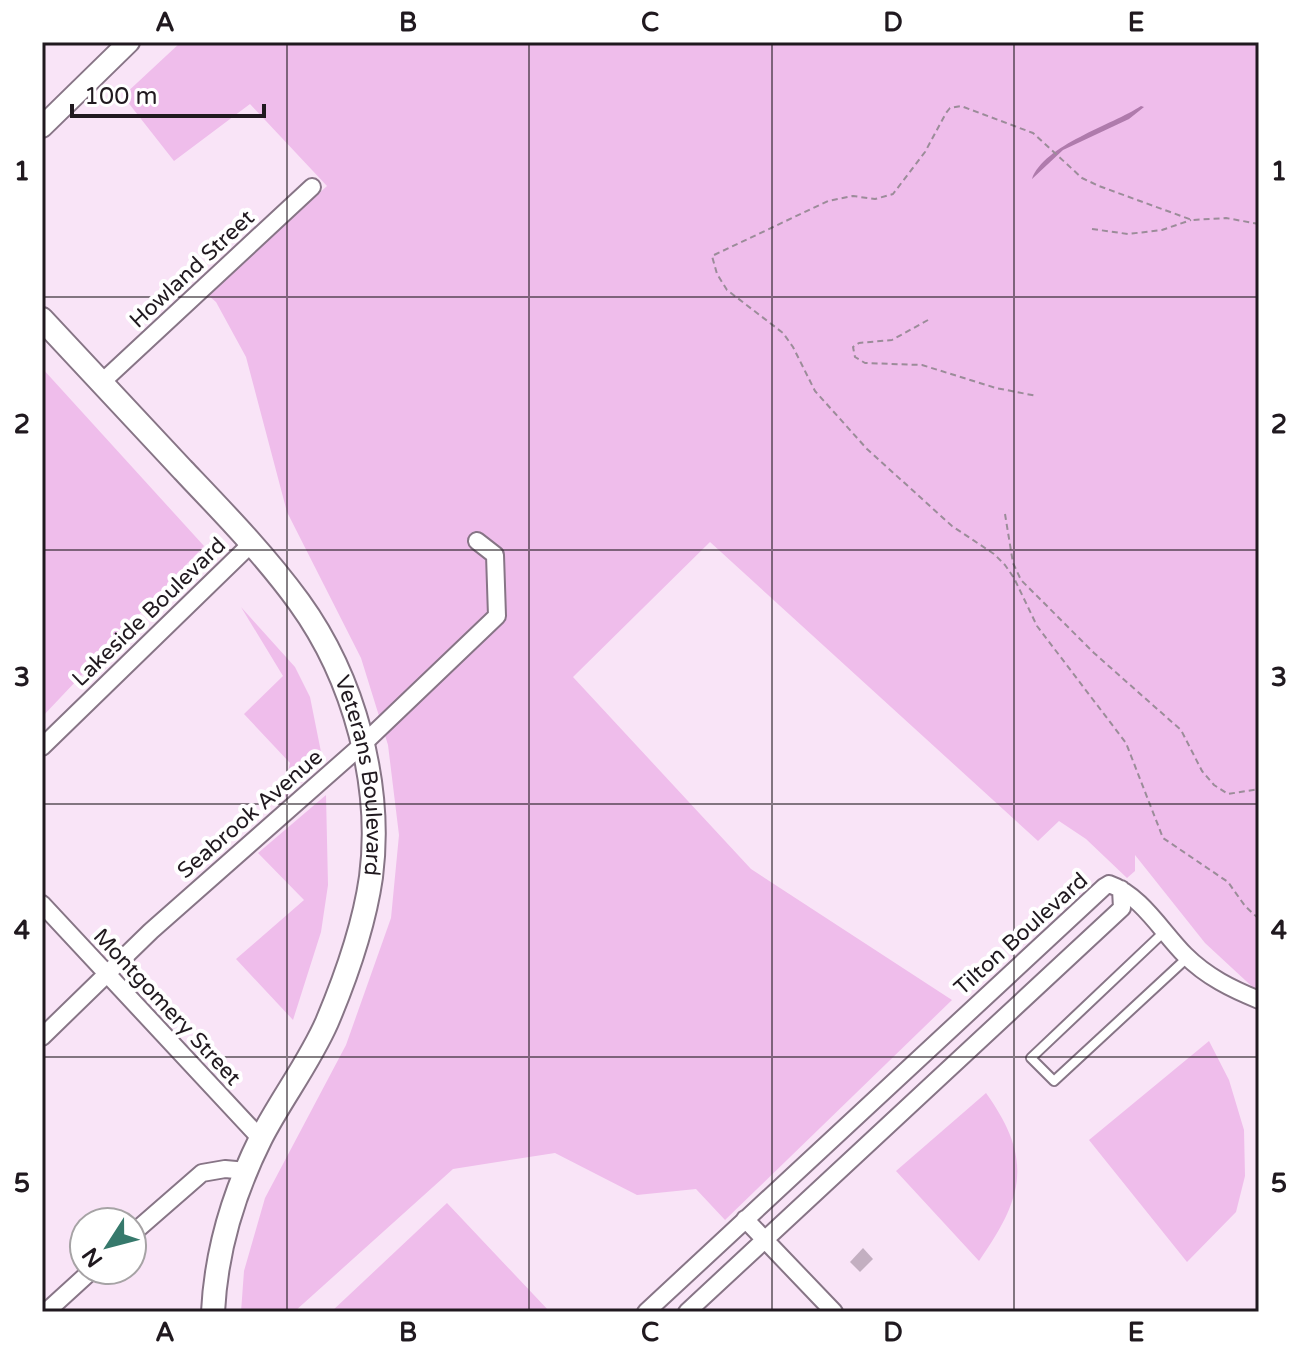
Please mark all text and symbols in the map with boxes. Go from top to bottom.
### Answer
text: A [155,7,175,38]
text: B [399,7,417,38]
text: C [641,7,659,38]
text: D [883,7,903,38]
text: E [1128,7,1144,38]
scale bar [72,68,264,118]
text: 100 m [84,82,158,111]
text: 1 [14,156,30,187]
text: 1 [1271,156,1287,187]
street label: Howland Street [124,205,260,333]
text: 2 [14,409,30,440]
text: 2 [1271,409,1287,440]
street label: Lakeside Boulevard [67,532,231,692]
text: 3 [14,662,30,693]
text: 3 [1271,662,1287,693]
street label: Veterans Boulevard [329,672,387,877]
street label: Seabrook Avenue [172,744,328,884]
street label: Tilton Boulevard [949,867,1093,1001]
text: 4 [14,915,30,946]
text: 4 [1271,915,1287,946]
street label: Montgomery Street [88,923,246,1091]
text: 5 [14,1168,30,1199]
text: 5 [1271,1168,1287,1199]
north arrow [68,1206,148,1286]
text: N [77,1242,108,1272]
text: A [155,1317,175,1348]
text: B [399,1317,417,1348]
text: C [641,1317,659,1348]
text: D [883,1317,903,1348]
text: E [1128,1317,1144,1348]

